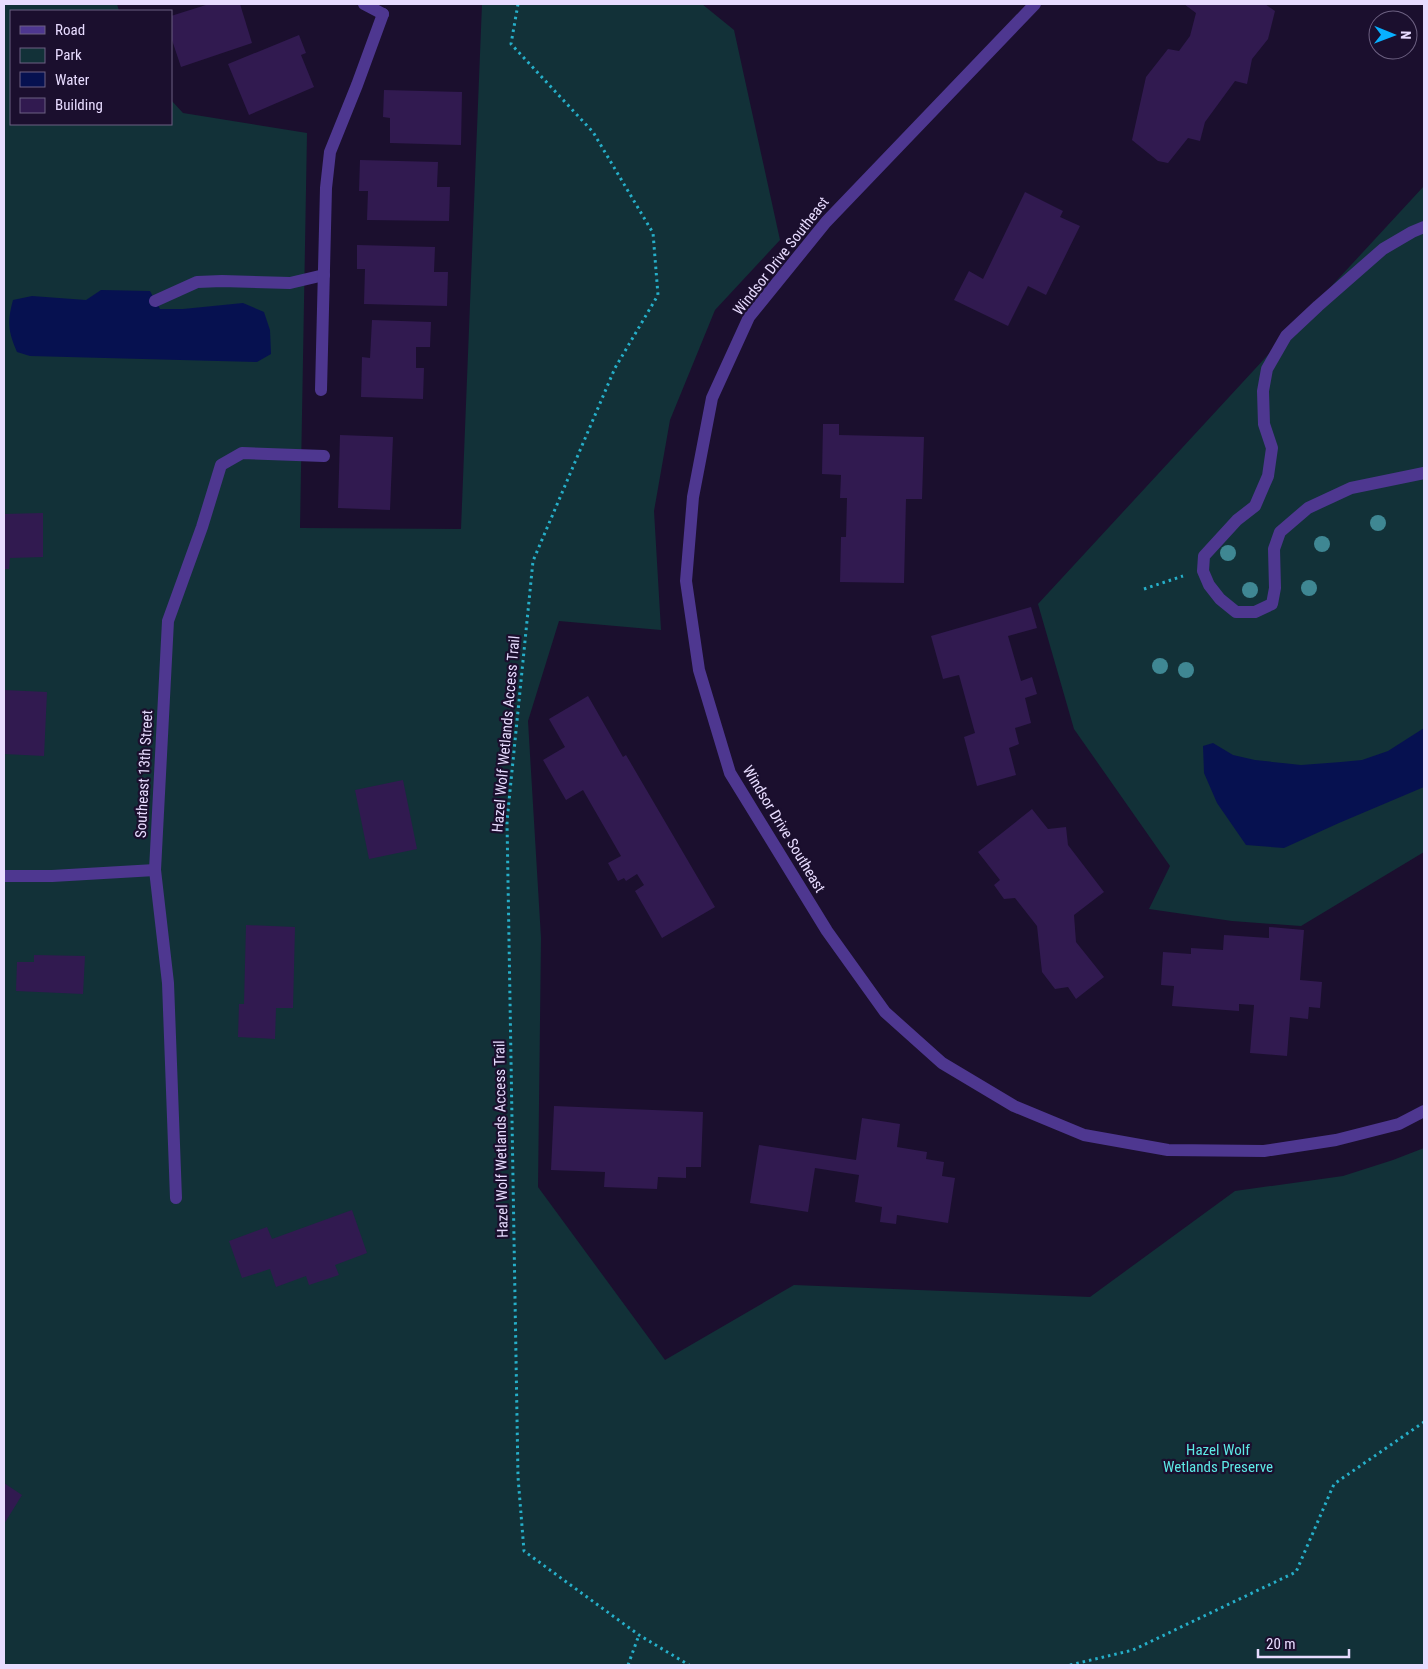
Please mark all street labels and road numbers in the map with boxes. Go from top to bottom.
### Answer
street label: Windsor Drive Southeast [729,193,833,319]
street label: Hazel Wolf Wetlands Access Trail [488,635,524,833]
street label: Southeast 13th Street [132,709,156,839]
street label: Windsor Drive Southeast [739,762,829,896]
street label: Hazel Wolf Wetlands Access Trail [490,1040,512,1238]

